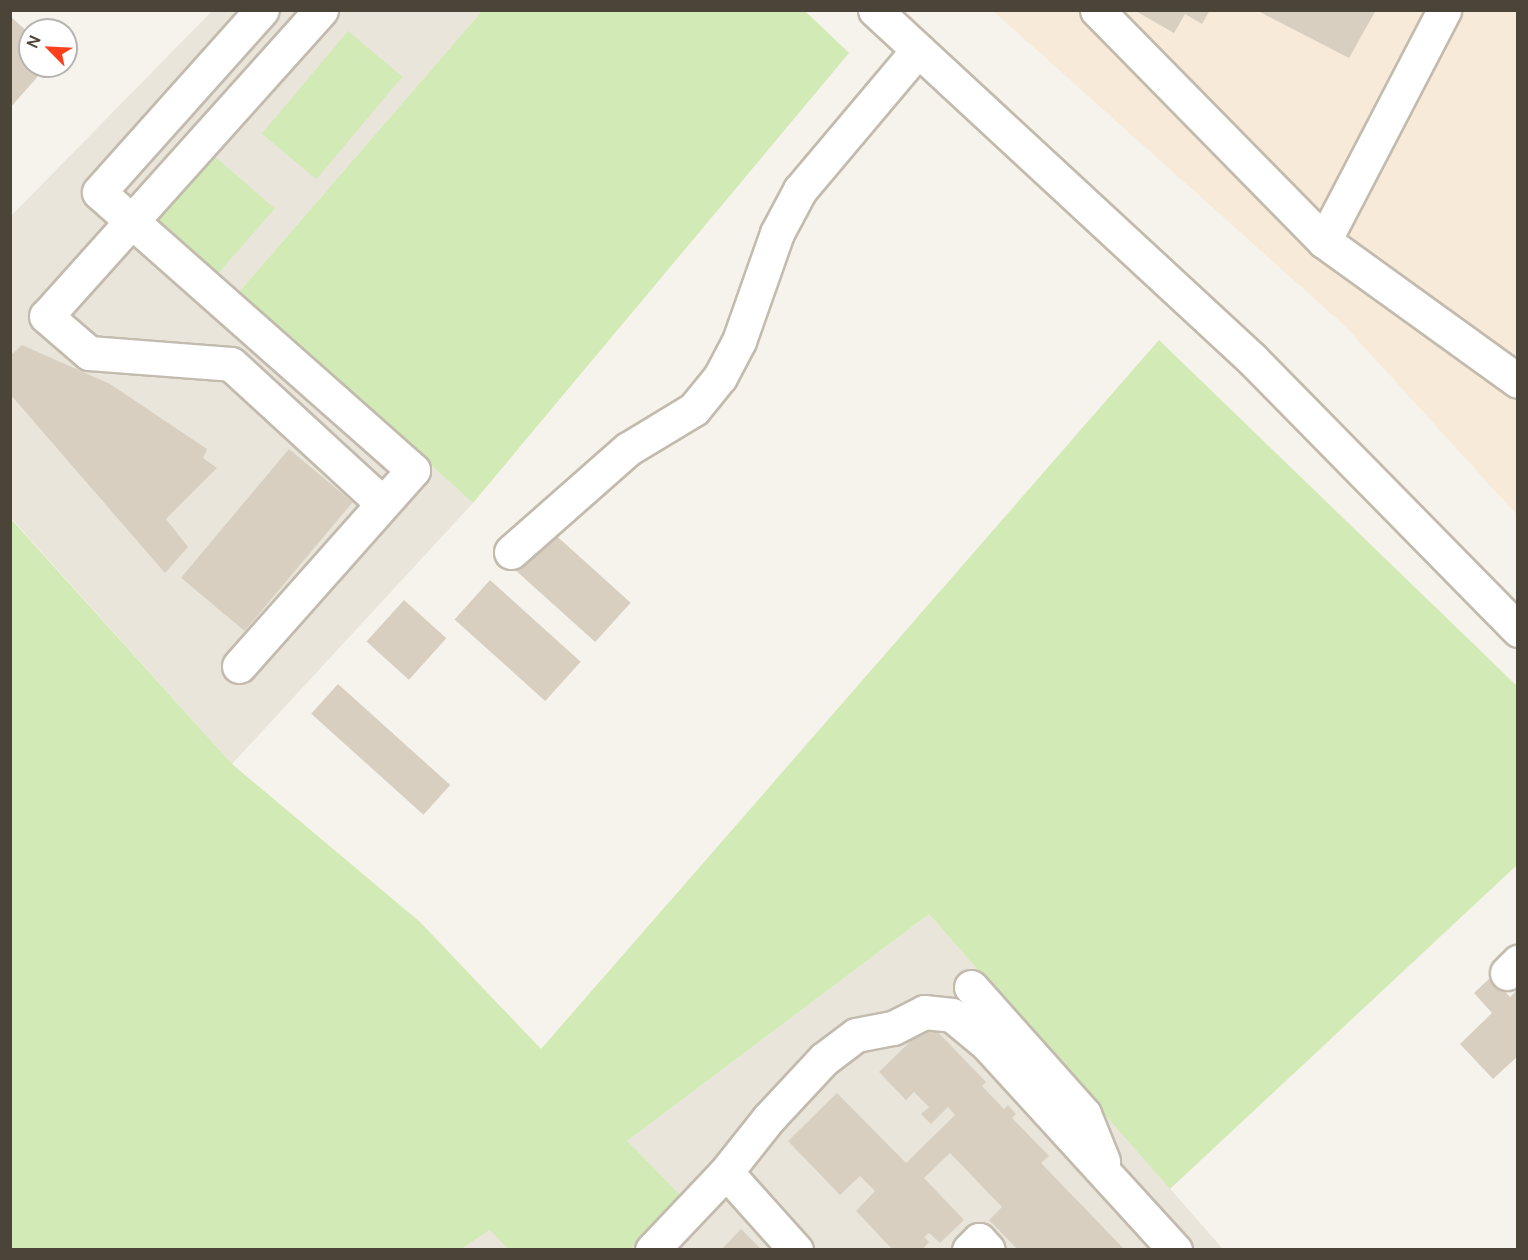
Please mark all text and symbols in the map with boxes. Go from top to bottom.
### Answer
north arrow [18,18,78,78]
text: N [21,32,46,51]

